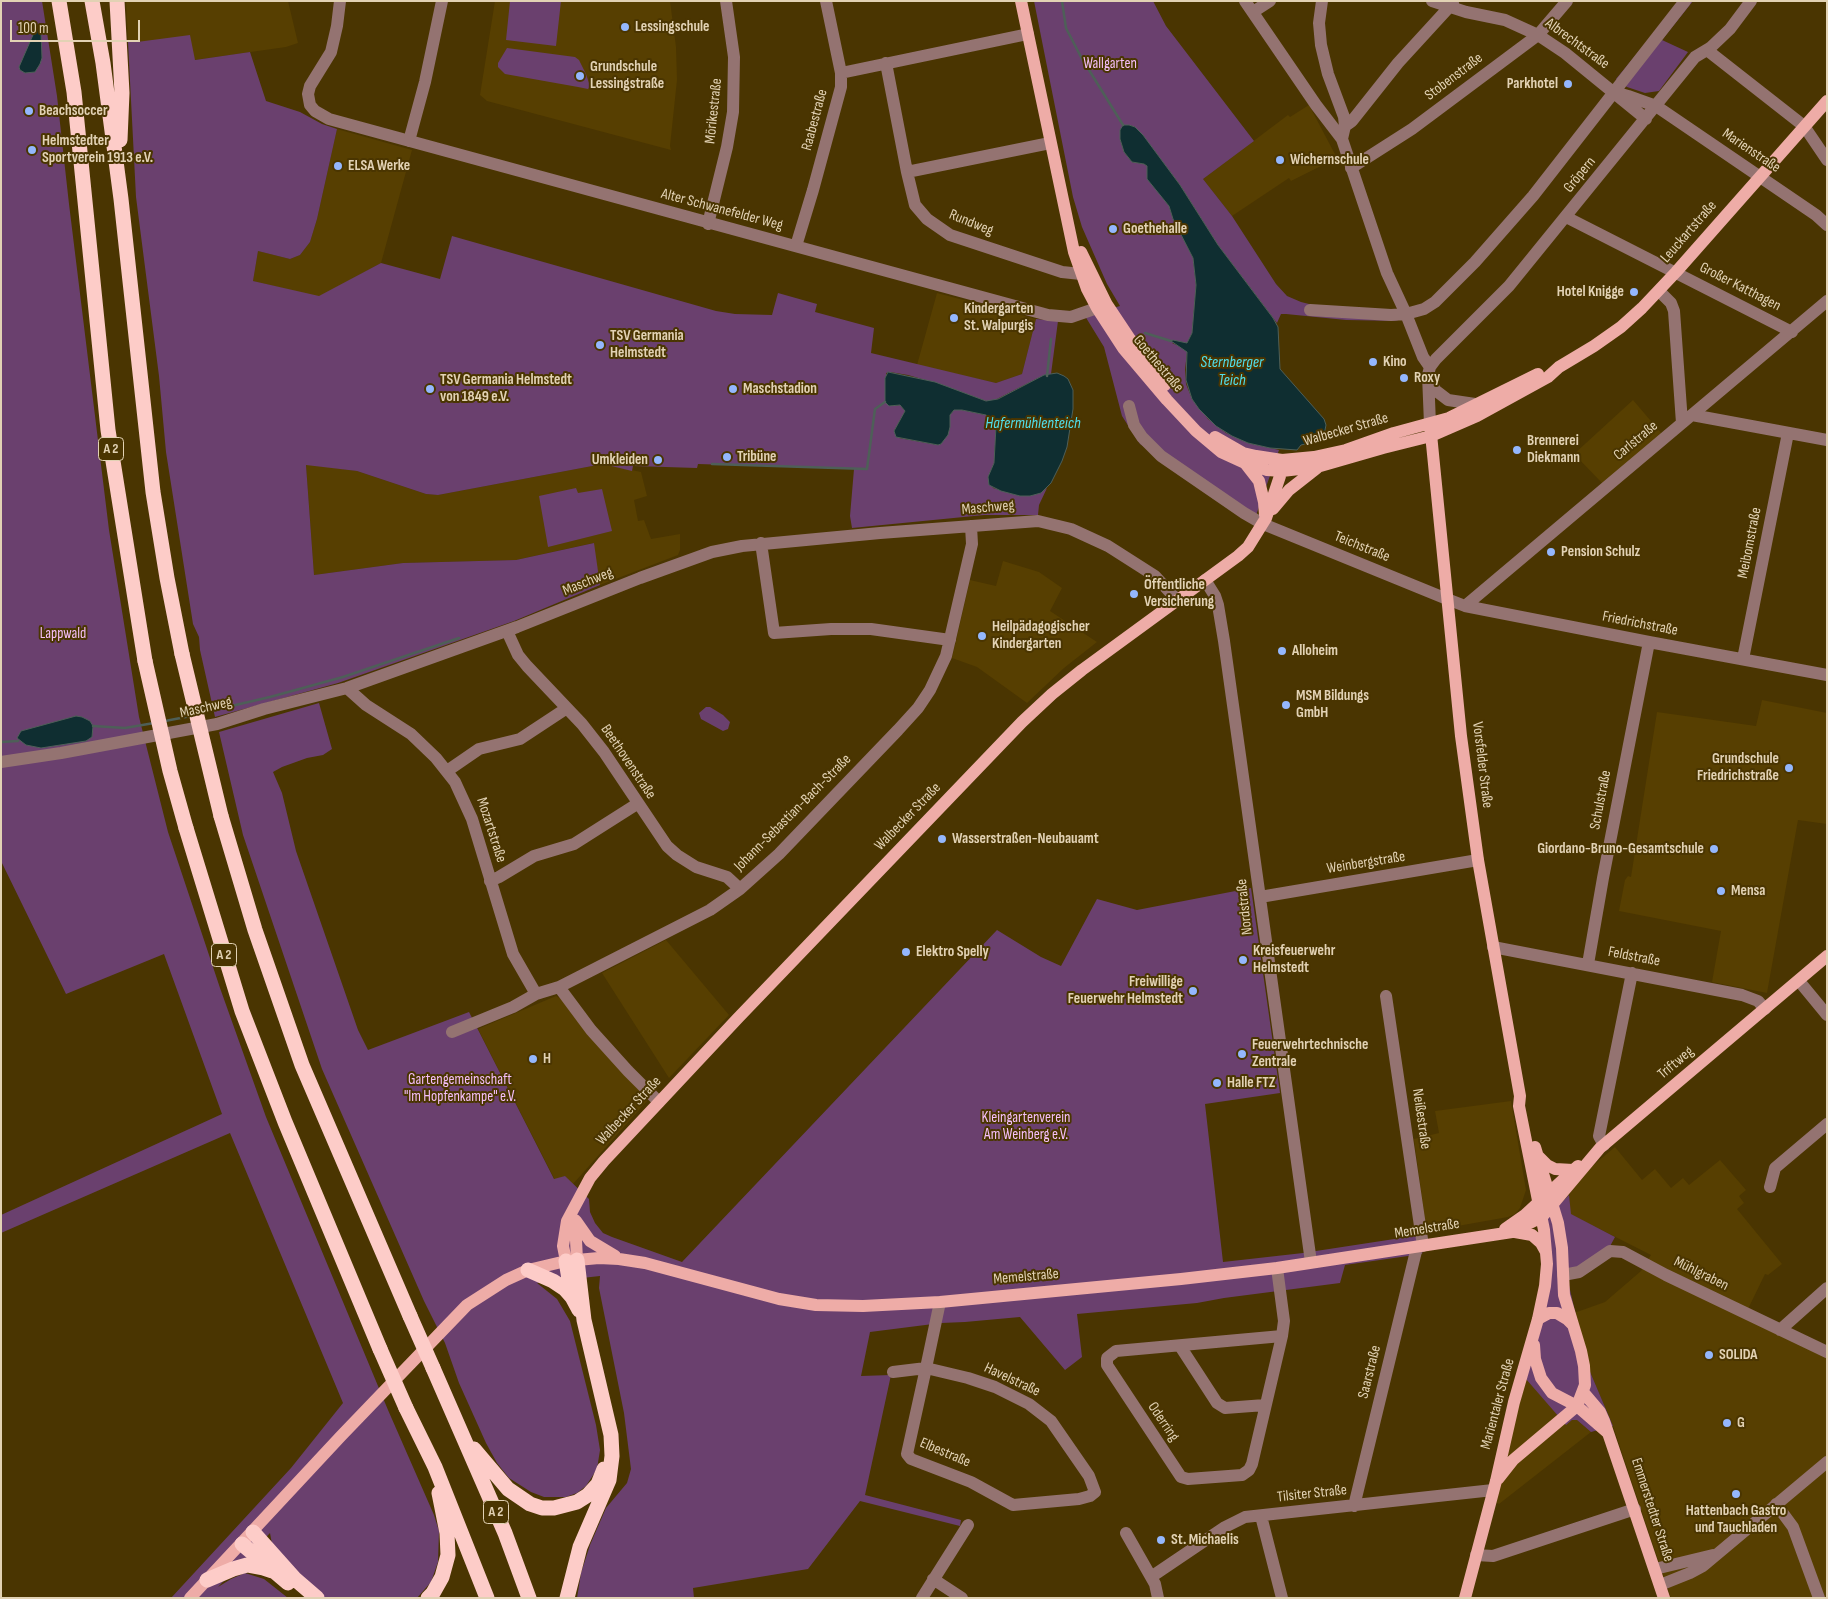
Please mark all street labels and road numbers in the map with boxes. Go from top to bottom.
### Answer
street label: Albrechtstraße [1541,15,1613,73]
street label: Stobenstraße [1421,49,1487,105]
street label: Mörikestraße [702,77,726,145]
street label: Raabestraße [798,87,832,153]
street label: Marienstraße [1718,125,1784,177]
street label: Gröpern [1560,153,1600,197]
street label: Alter Schwanefelder Weg [659,185,785,235]
street label: Leuckartstraße [1657,197,1721,267]
street label: Rundweg [946,206,996,240]
street label: Großer Katthagen [1696,259,1784,315]
street label: Goethestraße [1129,332,1187,396]
street label: Walbecker Straße [1301,409,1391,451]
street label: Carlstraße [1610,417,1662,465]
road number: A 2 [98,438,124,460]
street label: Maschweg [961,497,1015,519]
street label: Meibomstraße [1734,506,1766,580]
street label: Teichstraße [1332,528,1392,566]
street label: Maschweg [560,564,616,600]
street label: Friedrichstraße [1601,608,1679,640]
street label: Maschweg [178,693,234,723]
street label: Beethovenstraße [596,721,660,803]
street label: Vorsfelder Straße [1468,721,1496,809]
street label: Johann-Sebastian-Bach-Straße [731,751,855,875]
street label: Schulstraße [1586,769,1616,831]
street label: Walbecker Straße [871,779,945,855]
street label: Mozartstraße [472,795,510,865]
street label: Weinbergstraße [1326,848,1406,878]
street label: Nordstraße [1233,878,1257,936]
street label: Feldstraße [1606,943,1662,971]
road number: A 2 [212,944,236,966]
street label: Triftweg [1654,1043,1698,1083]
street label: Walbecker Straße [593,1073,665,1149]
street label: Neißestraße [1408,1088,1434,1150]
street label: Memelstraße [1393,1215,1461,1243]
street label: Mühlgraben [1671,1253,1731,1295]
street label: Memelstraße [993,1265,1059,1289]
street label: Saarstraße [1355,1344,1385,1400]
street label: Marientaler Straße [1477,1357,1519,1451]
street label: Havelstraße [981,1359,1043,1401]
street label: Oderring [1143,1399,1183,1445]
street label: Elbestraße [917,1434,973,1472]
street label: Emmerstedter Straße [1627,1456,1677,1564]
street label: Tilsiter Straße [1276,1481,1348,1507]
road number: A 2 [484,1500,508,1524]

